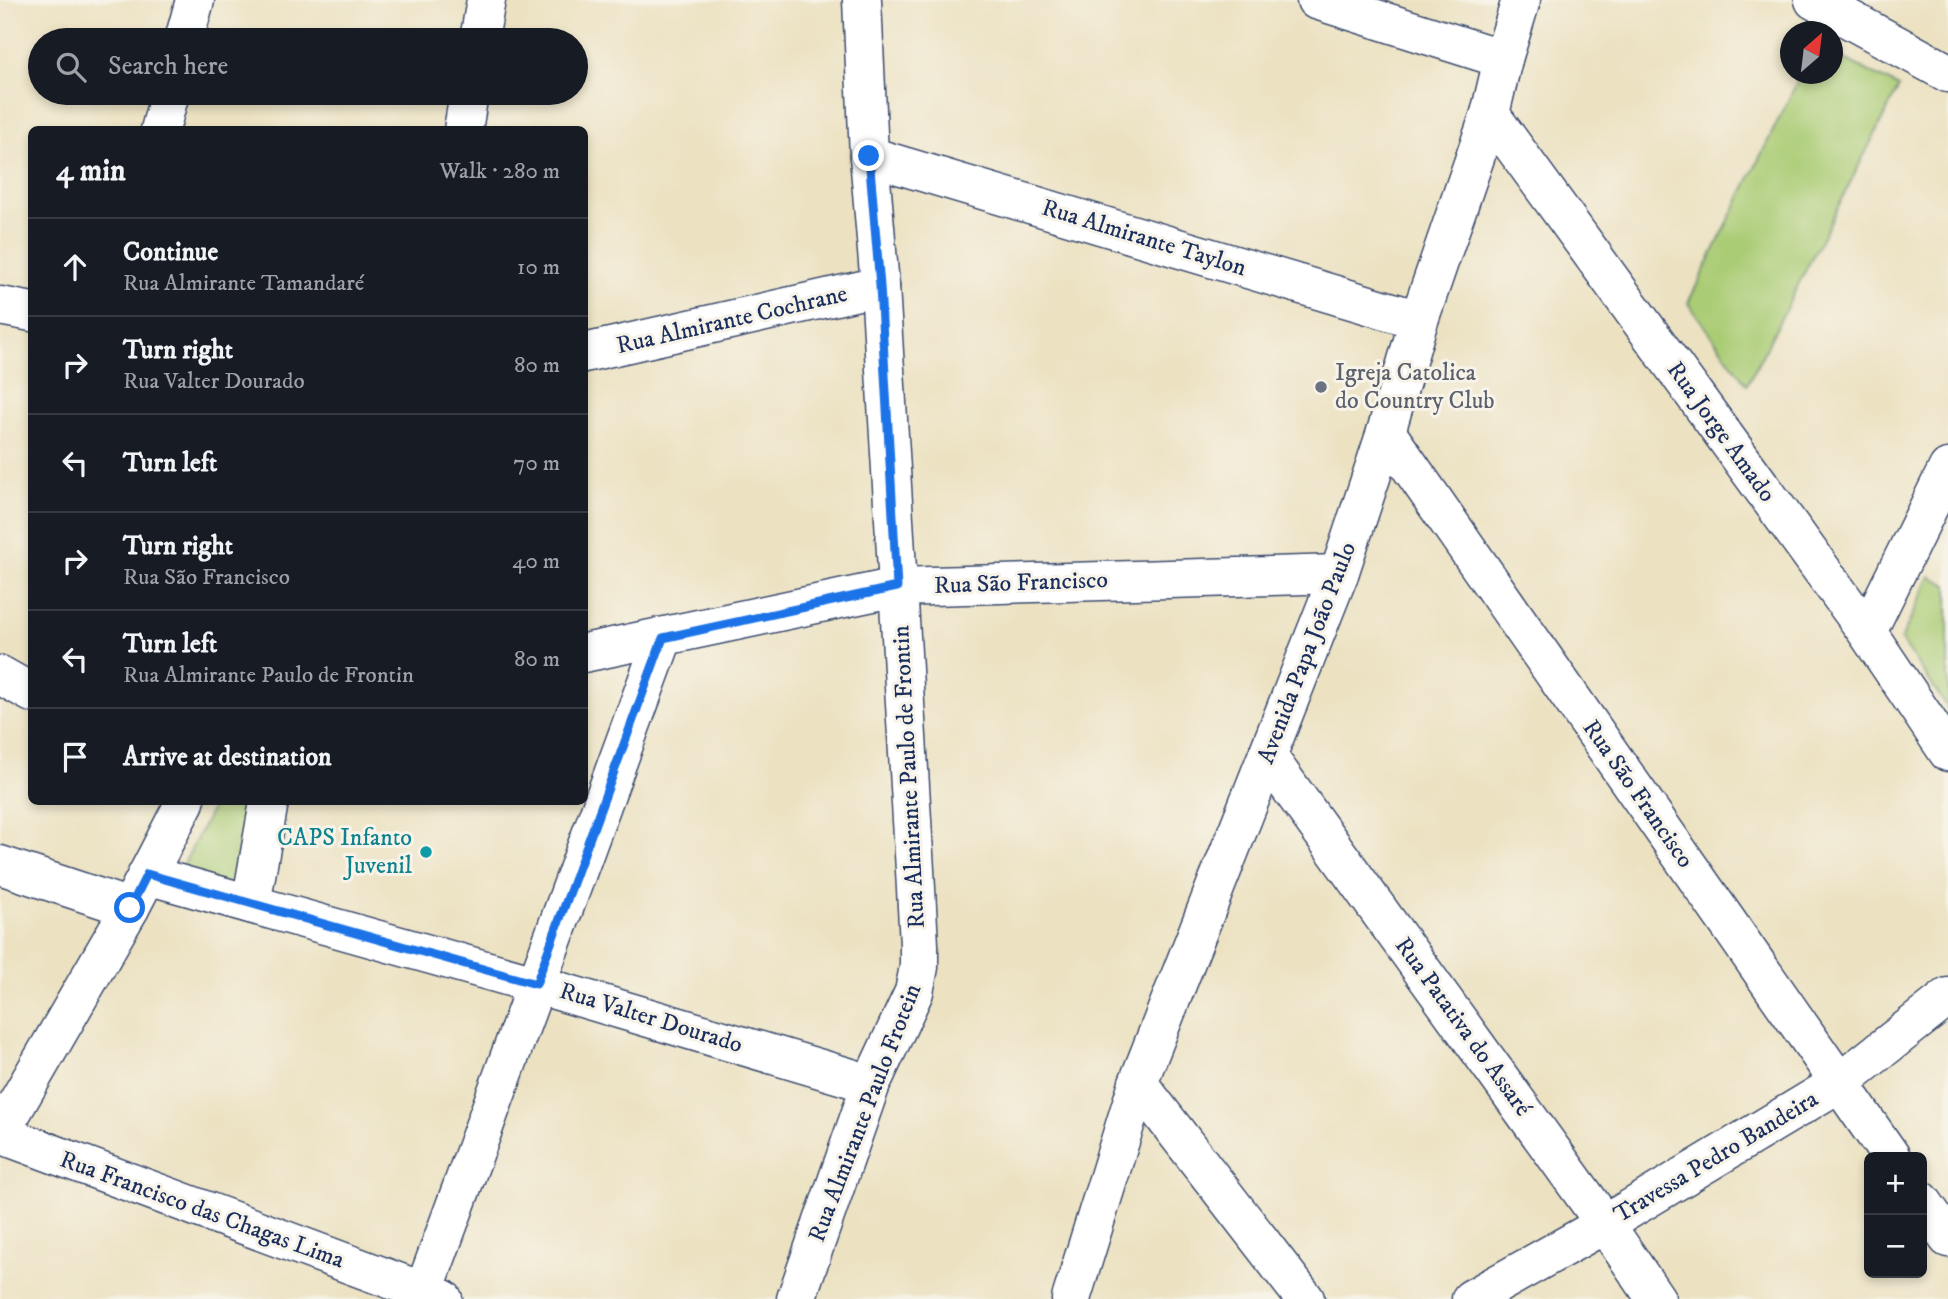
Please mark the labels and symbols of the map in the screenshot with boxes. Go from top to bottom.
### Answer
north arrow [1780,21,1843,84]
route end [853,140,884,171]
street label: Rua Almirante Taylon [1038,193,1250,284]
street label: Rua Almirante Cochrane [614,279,850,361]
street label: Rua Jorge Amado [1660,356,1782,508]
place label: Igreja Catolica do Country Club [1335,358,1495,416]
marker: Igreja Catolica do Country Club [1313,379,1329,395]
street label: Avenida Papa João Paulo [1251,538,1363,768]
street label: Rua São Francisco [933,565,1109,601]
street label: Rua Almirante Paulo de Frontin [886,624,932,929]
street label: Rua São Francisco [1576,714,1700,874]
place label: CAPS Infanto Juvenil [277,823,413,881]
marker: CAPS Infanto Juvenil [418,844,434,860]
route start [114,892,145,923]
street label: Rua Patativa do Assaré [1388,932,1538,1122]
street label: Rua Valter Dourado [556,976,746,1060]
street label: Rua Almirante Paulo Frotein [802,979,928,1246]
street label: Travessa Pedro Bandeira [1608,1084,1824,1230]
street label: Rua Francisco das Chagas Lima [56,1145,349,1276]

